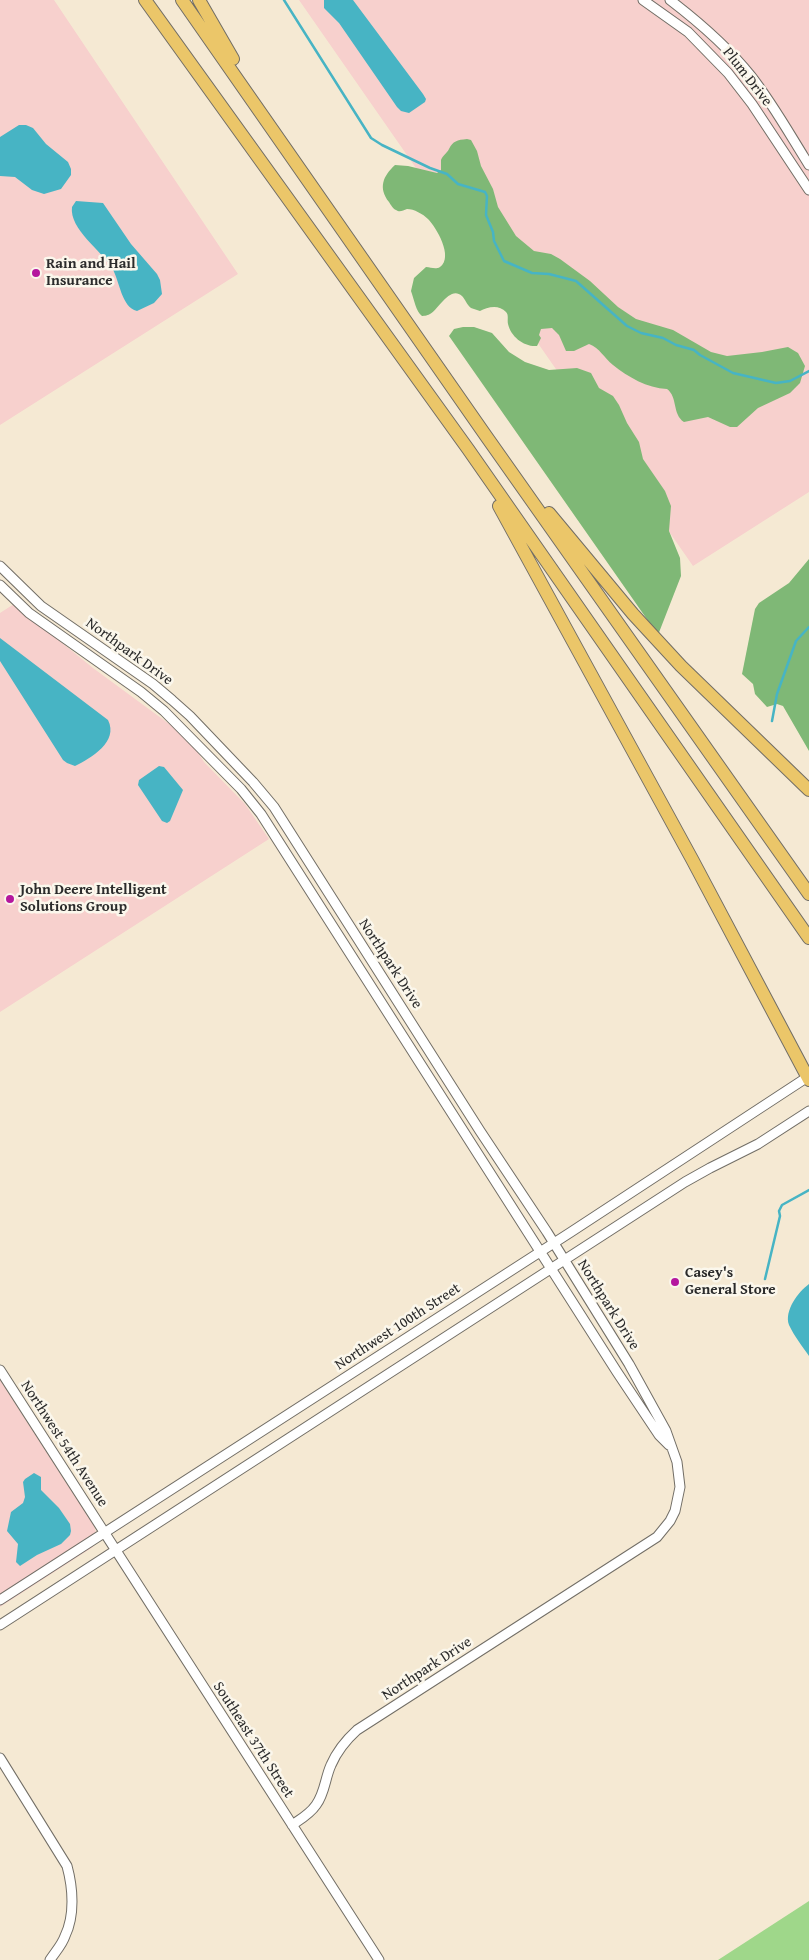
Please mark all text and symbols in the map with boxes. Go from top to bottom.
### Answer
street label: Plum Drive [718,44,776,110]
place label: Rain and Hail Insurance [46,255,136,290]
marker: Rain and Hail Insurance [30,267,42,279]
street label: Northpark Drive [82,614,176,690]
place label: John Deere Intelligent Solutions Group [20,881,167,916]
marker: John Deere Intelligent Solutions Group [4,893,16,905]
street label: Northpark Drive [354,916,426,1012]
street label: Northpark Drive [573,1256,643,1354]
place label: Casey's General Store [685,1264,776,1299]
marker: Casey's General Store [669,1276,681,1288]
street label: Northwest 100th Street [332,1280,464,1374]
street label: Northwest 54th Avenue [16,1378,112,1510]
street label: Northpark Drive [379,1633,475,1705]
street label: Southeast 37th Street [209,1679,297,1801]

